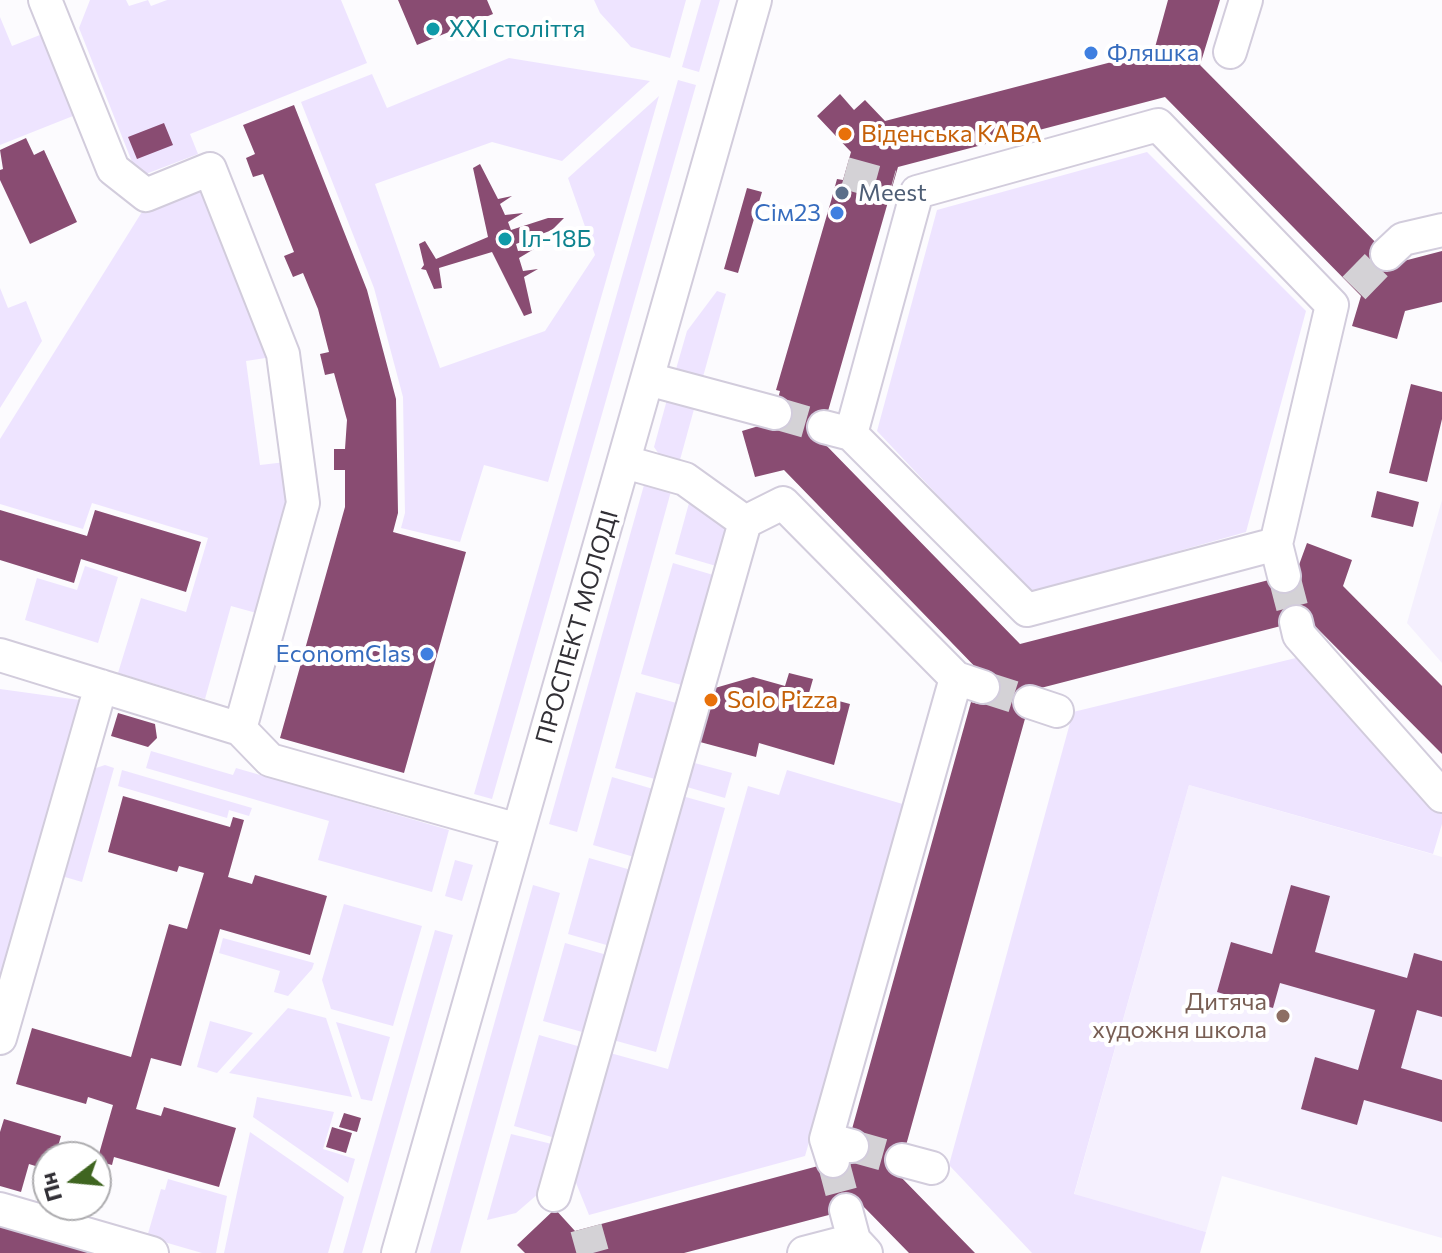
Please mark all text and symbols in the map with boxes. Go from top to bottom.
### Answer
place label: ХХІ століття [449,15,585,43]
marker: ХХІ століття [424,20,442,38]
place label: Фляшка [1107,39,1199,67]
marker: Фляшка [1082,44,1100,62]
place label: Віденська КАВА [861,120,1042,148]
marker: Віденська КАВА [836,125,854,143]
place label: Meest [858,179,927,207]
marker: Meest [833,184,851,202]
place label: Сім23 [754,199,821,227]
marker: Сім23 [828,204,846,222]
place label: Іл-18Б [521,225,592,253]
marker: Іл-18Б [496,230,514,248]
street label: ПРОСПЕКТ МОЛОДІ [530,507,624,747]
place label: EconomClas [276,640,411,668]
marker: EconomClas [418,645,436,663]
place label: Solo Pizza [727,686,838,714]
marker: Solo Pizza [702,691,720,709]
place label: Дитяча художня школа [1092,988,1267,1044]
marker: Дитяча художня школа [1274,1007,1292,1025]
north arrow [32,1141,112,1221]
text: Пн [33,1169,67,1205]

